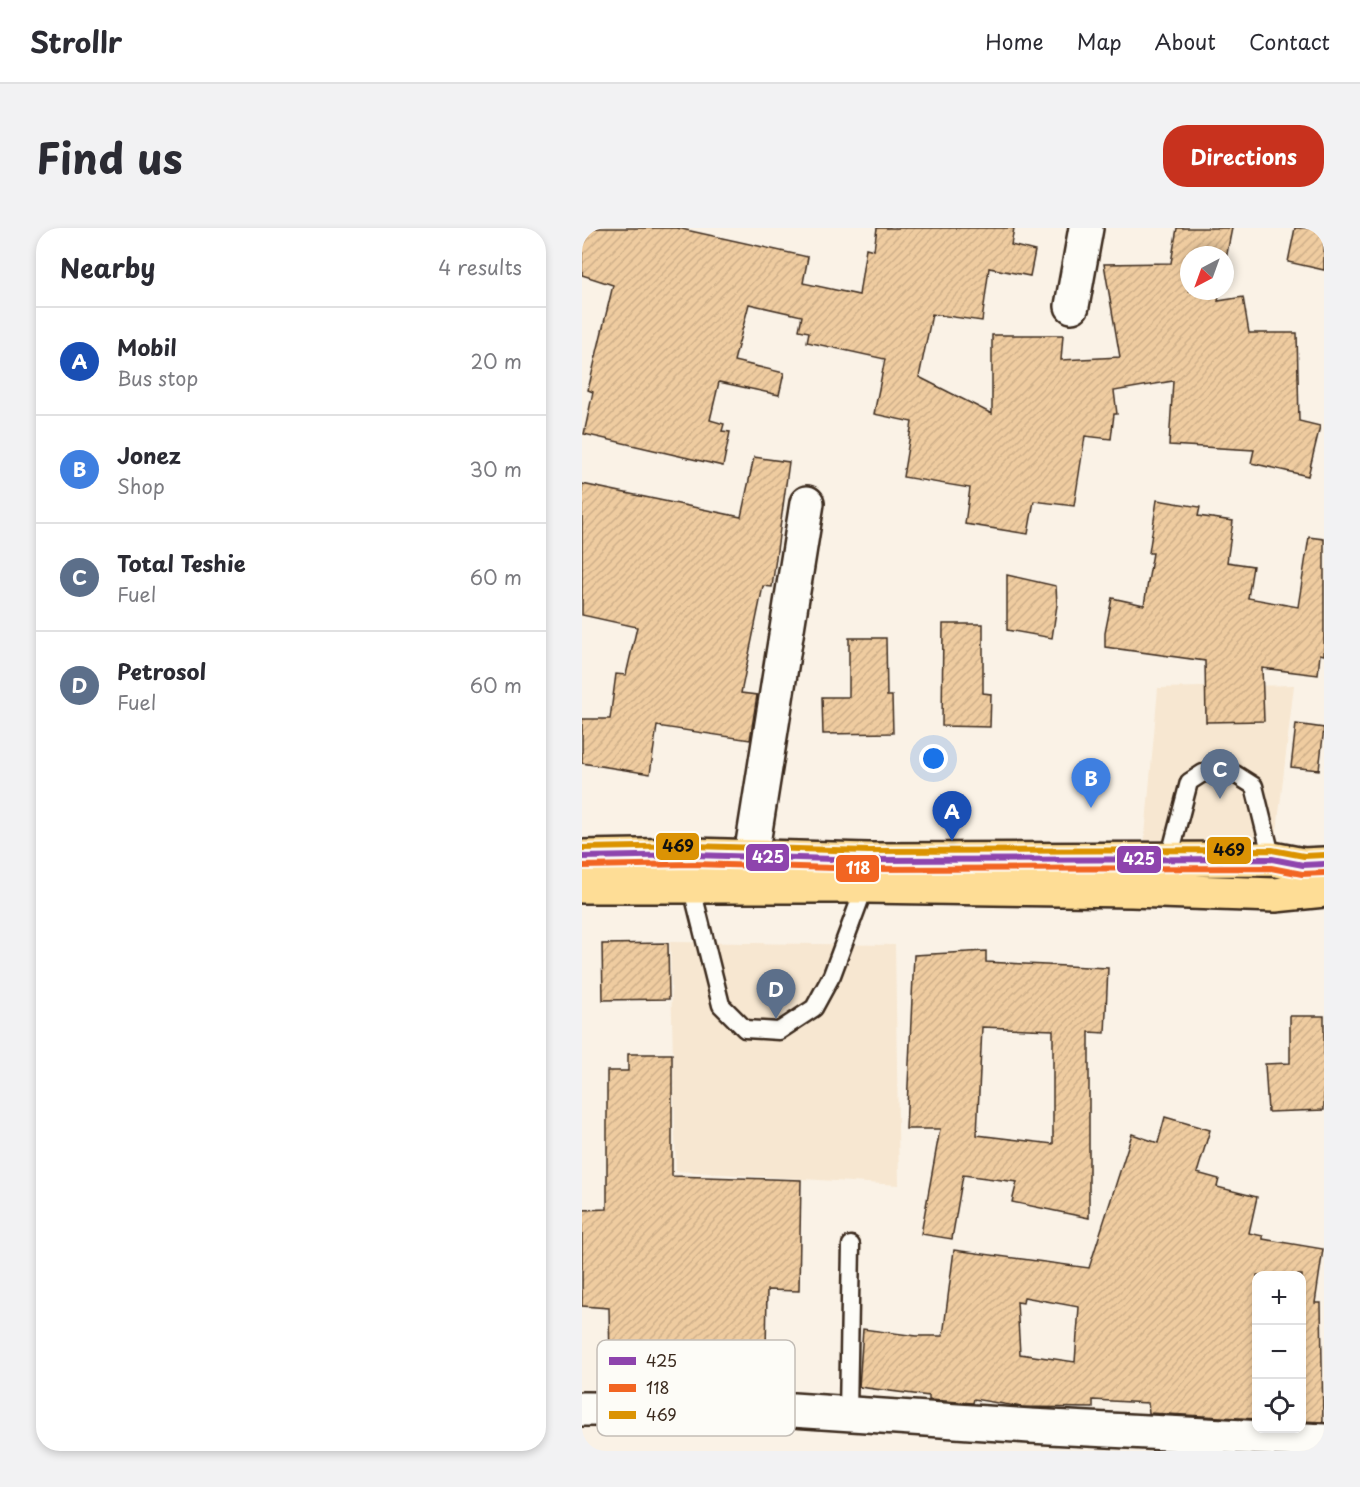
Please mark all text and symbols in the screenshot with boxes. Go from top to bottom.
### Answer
text: Strollr [30,20,122,63]
text: Home [985,25,1044,57]
text: Map [1077,25,1122,57]
text: About [1155,25,1216,57]
text: Contact [1249,25,1330,57]
text: Find us [36,125,183,188]
button: Directions [1163,125,1324,187]
north arrow [1180,246,1234,300]
text: Nearby [60,248,155,287]
text: 4 results [438,252,522,282]
text: Mobil [117,330,177,363]
text: A [72,346,87,376]
text: 20 m [470,346,522,376]
text: Bus stop [117,363,198,393]
text: Jonez [117,438,181,471]
text: B [73,454,86,484]
text: 30 m [469,454,522,484]
text: Shop [117,471,165,501]
text: Total Teshie [117,546,246,579]
text: C [72,562,87,592]
text: 60 m [470,562,522,592]
text: Fuel [117,579,156,609]
text: Petrosol [117,654,206,687]
text: D [72,670,87,700]
text: 60 m [470,670,522,700]
text: Fuel [117,687,156,717]
your location [919,744,948,773]
pin: C [1200,750,1240,799]
pin: B [1072,758,1110,808]
pin: A [932,792,971,841]
line badge: 469 [655,832,700,861]
text: 469 [662,833,694,857]
line badge: 469 [1206,836,1252,865]
text: 469 [1213,837,1245,861]
line badge: 425 [745,843,790,872]
text: 425 [752,844,784,868]
line badge: 425 [1116,845,1162,874]
text: 425 [1123,846,1155,870]
line badge: 118 [835,854,880,883]
text: 118 [846,855,870,879]
pin: D [756,970,796,1019]
map controls [1252,1271,1306,1433]
button: + [1252,1271,1306,1325]
button: − [1252,1325,1306,1379]
legend [597,1340,795,1436]
text: 425 [646,1348,677,1372]
text: 118 [646,1375,669,1399]
button: locate [1252,1379,1306,1433]
text: 469 [646,1402,677,1426]

